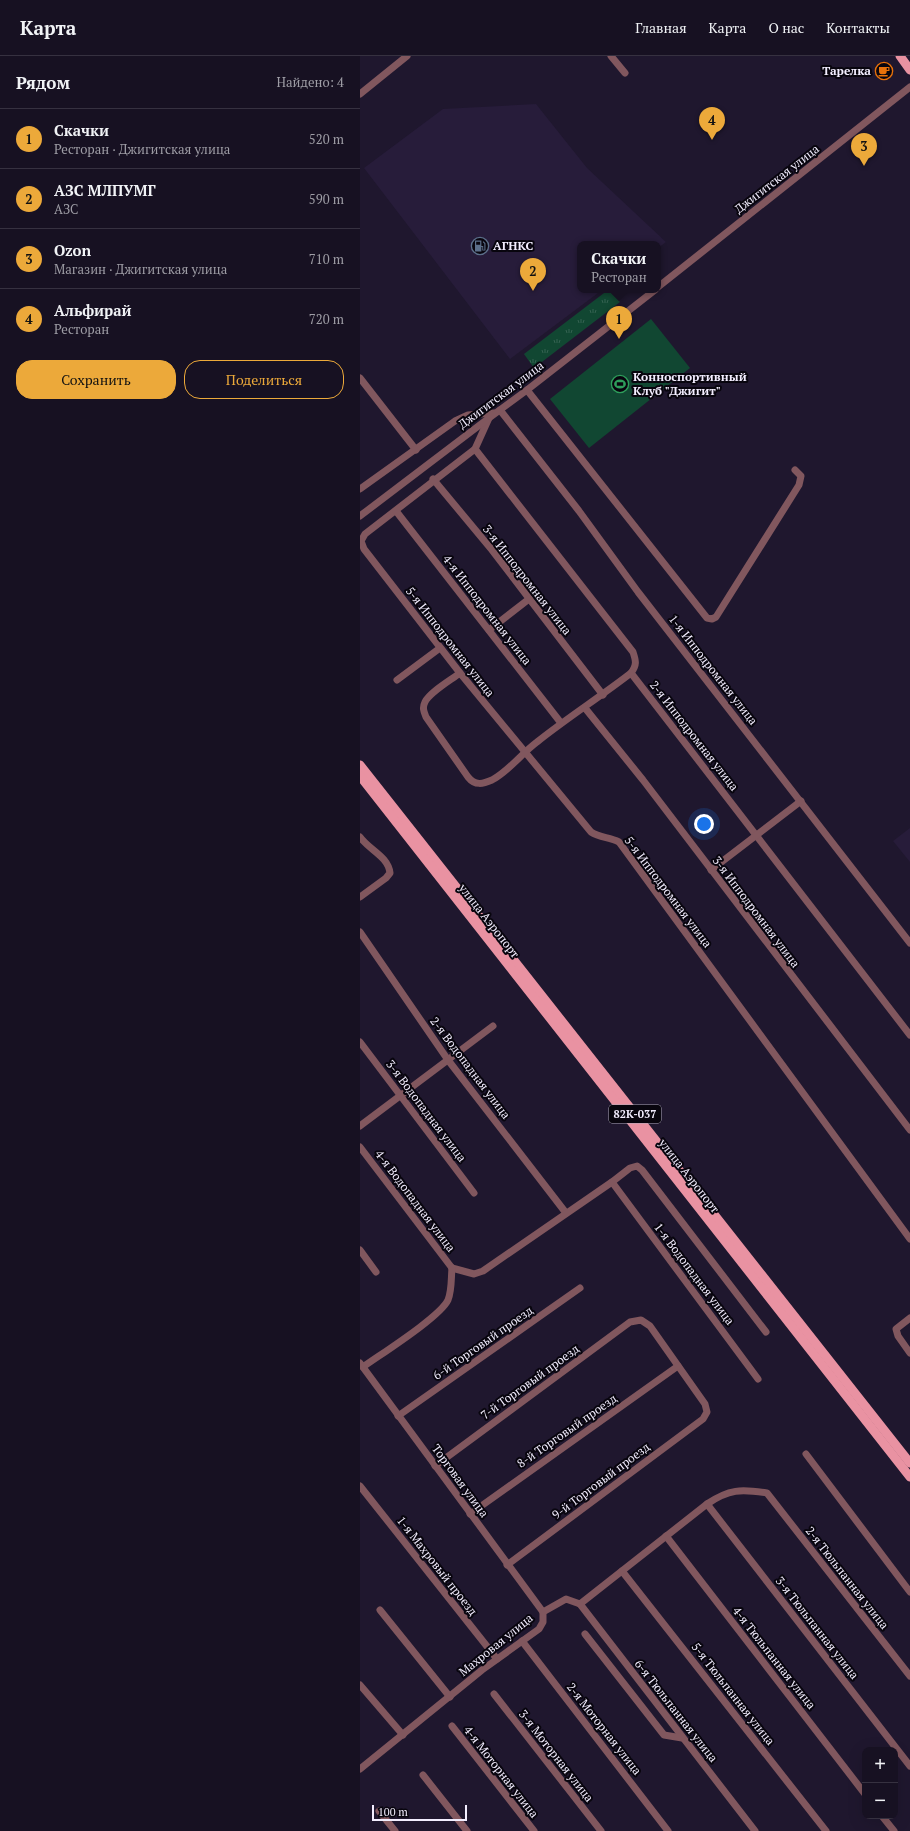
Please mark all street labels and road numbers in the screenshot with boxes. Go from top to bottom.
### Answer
street label: Джигитская улица [731,141,822,216]
street label: Джигитская улица [455,358,546,432]
street label: 3-я Ипподромная улица [480,522,575,638]
street label: 4-я Ипподромная улица [440,552,535,668]
street label: 5-я Ипподромная улица [403,584,498,700]
street label: 1-я Ипподромная улица [666,612,761,728]
street label: 2-я Ипподромная улица [647,678,742,794]
street label: 5-я Ипподромная улица [622,833,715,950]
street label: 3-я Ипподромная улица [710,853,803,970]
street label: улица Аэропорт [455,880,523,961]
street label: 2-я Водопадная улица [427,1014,514,1122]
street label: 3-я Водопадная улица [383,1057,470,1165]
road number: 82К-037 [609,1105,661,1123]
street label: улица Аэропорт [655,1135,723,1216]
street label: 4-я Водопадная улица [372,1147,459,1255]
street label: 1-я Водопадная улица [651,1220,738,1328]
street label: 6-й Торговый проезд [430,1302,536,1383]
street label: 7-й Торговый проезд [478,1341,582,1422]
street label: 8-й Торговый проезд [514,1390,620,1471]
street label: 9-й Торговый проезд [549,1439,653,1522]
street label: Торговая улица [429,1441,492,1520]
street label: 1-я Махровый проезд [394,1513,481,1618]
street label: 2-я Тюльпанная улица [803,1523,892,1632]
street label: 3-я Тюльпанная улица [773,1573,862,1682]
street label: 4-я Тюльпанная улица [730,1603,819,1712]
street label: Махровая улица [456,1610,536,1679]
street label: 5-я Тюльпанная улица [689,1639,778,1748]
street label: 6-я Тюльпанная улица [632,1656,721,1765]
street label: 2-я Моторная улица [564,1680,645,1778]
street label: 3-я Моторная улица [516,1707,597,1805]
street label: 4-я Моторная улица [461,1723,542,1821]

